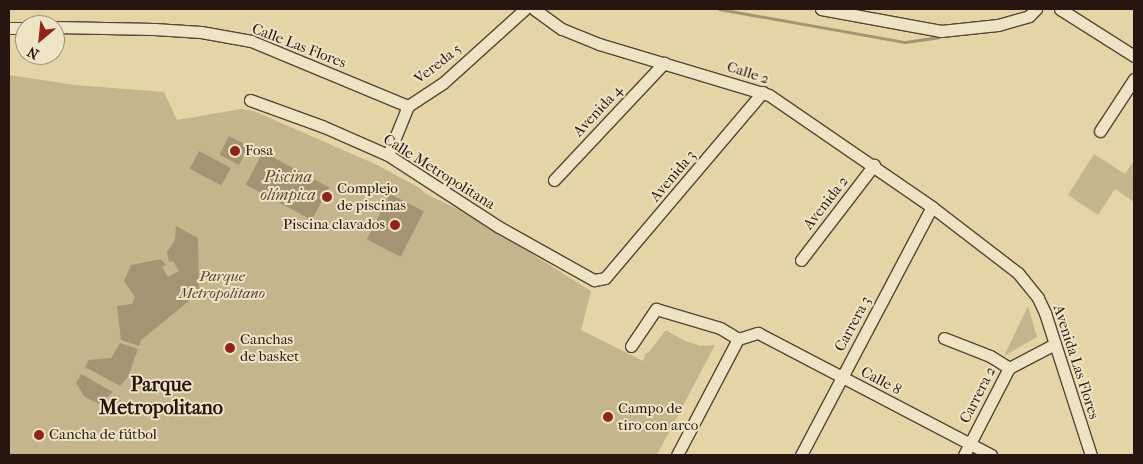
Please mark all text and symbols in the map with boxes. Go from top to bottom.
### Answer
north arrow [15,15,65,65]
street label: Calle Las Flores [249,20,349,72]
street label: Vereda 5 [411,40,465,88]
text: N [25,43,42,63]
street label: Calle 2 [724,58,772,88]
street label: Avenida 4 [570,81,626,141]
street label: Calle Metropolitana [380,130,498,214]
place label: Fosa [245,142,273,160]
marker: Fosa [229,145,241,157]
street label: Avenida 3 [646,147,700,205]
water label: Piscina olímpica [260,167,316,205]
street label: Avenida 2 [799,173,853,233]
place label: Complejo de piscinas [337,179,406,214]
marker: Complejo de piscinas [321,191,333,203]
place label: Piscina clavados [283,216,385,234]
marker: Piscina clavados [389,219,401,231]
park label: Parque Metropolitano [179,267,265,302]
street label: Carrera 3 [831,293,875,355]
street label: Avenida Las Flores [1049,303,1103,421]
place label: Canchas de basket [240,330,299,365]
marker: Canchas de basket [224,342,236,354]
street label: Calle 8 [858,363,904,399]
street label: Carrera 2 [956,364,1000,426]
district label: Parque Metropolitano [99,372,223,419]
place label: Campo de tiro con arco [618,399,698,434]
marker: Campo de tiro con arco [602,411,614,423]
place label: Cancha de fútbol [49,426,157,444]
marker: Cancha de fútbol [33,429,45,441]

